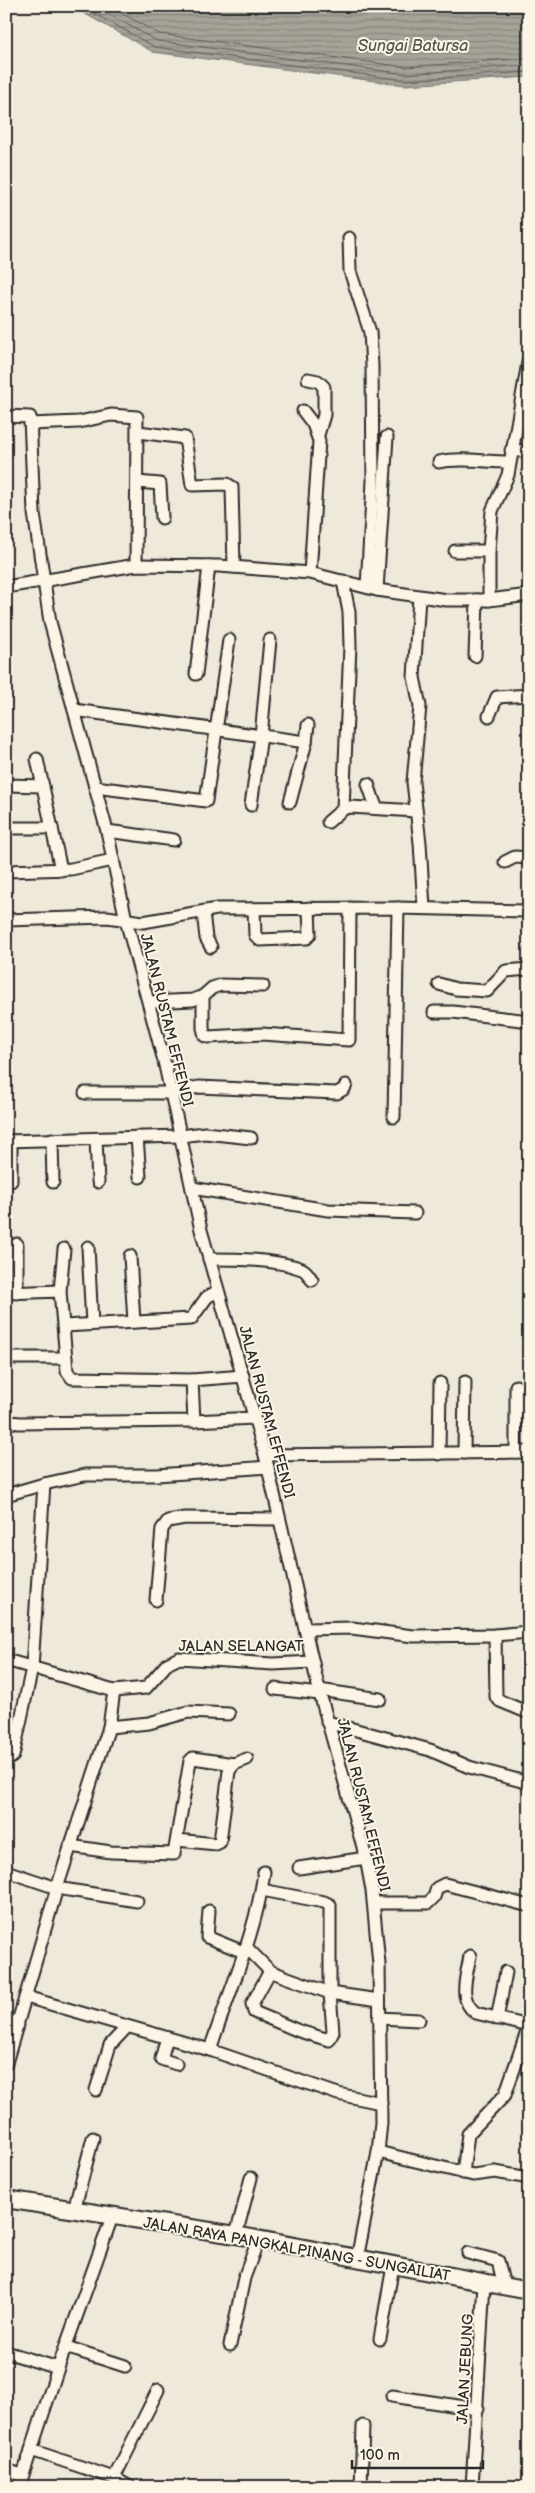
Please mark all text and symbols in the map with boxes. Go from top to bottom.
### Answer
water label: Sungai Batursa [358,37,468,56]
street label: JALAN RUSTAM EFFENDI [136,931,197,1109]
street label: JALAN RUSTAM EFFENDI [234,1324,299,1501]
street label: JALAN SELANGAT [179,1637,303,1656]
street label: JALAN RUSTAM EFFENDI [333,1716,394,1894]
street label: JALAN RAYA PANGKALPINANG - SUNGAILIAT [142,2213,452,2286]
street label: JALAN JEBUNG [453,2313,478,2425]
scale bar [352,2438,484,2470]
text: 100 m [360,2446,400,2465]

